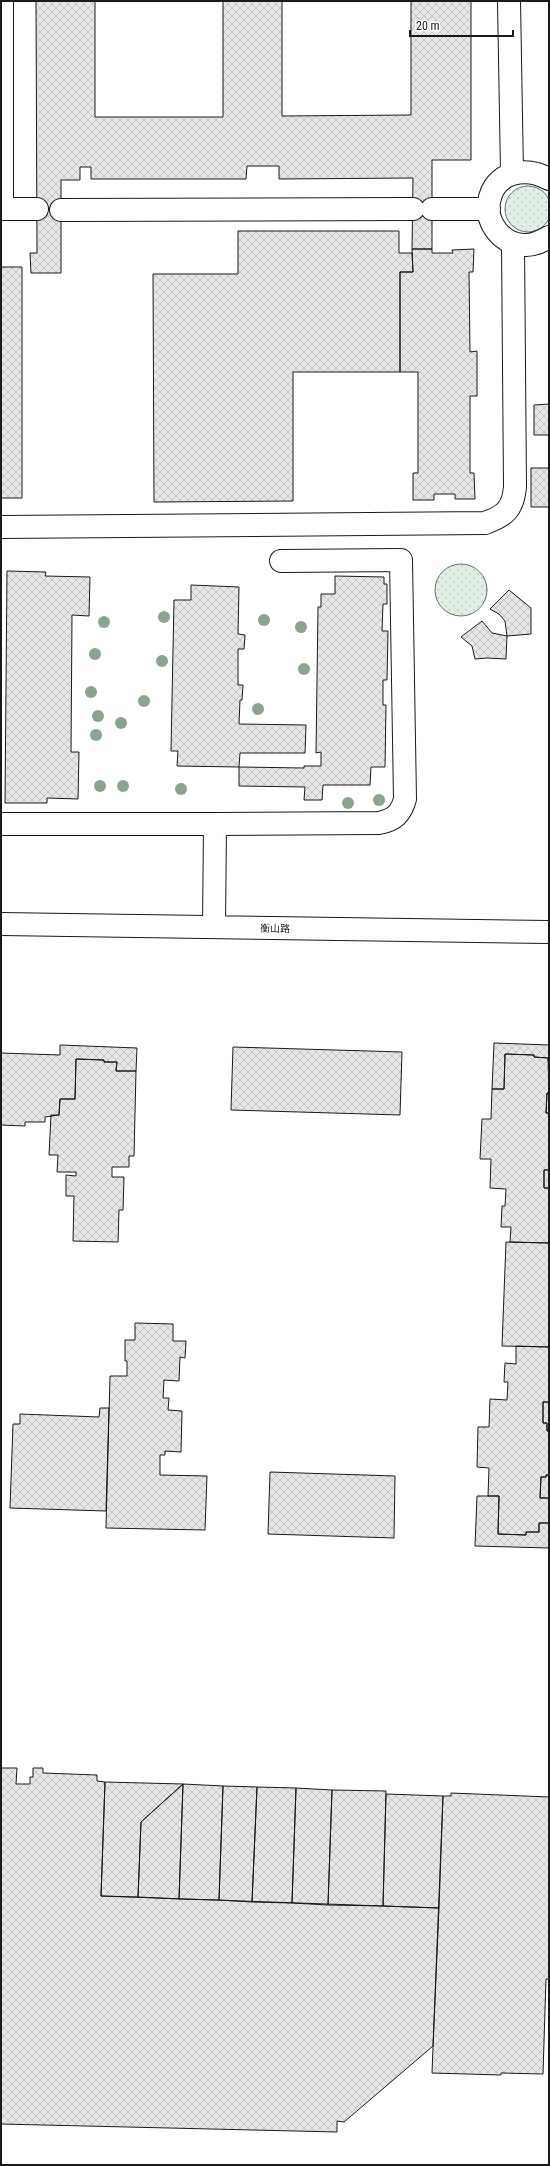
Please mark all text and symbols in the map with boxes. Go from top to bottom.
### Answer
scale bar [410,12,513,38]
text: 20 m [416,19,440,33]
street label: 衡山路 [260,923,290,934]

